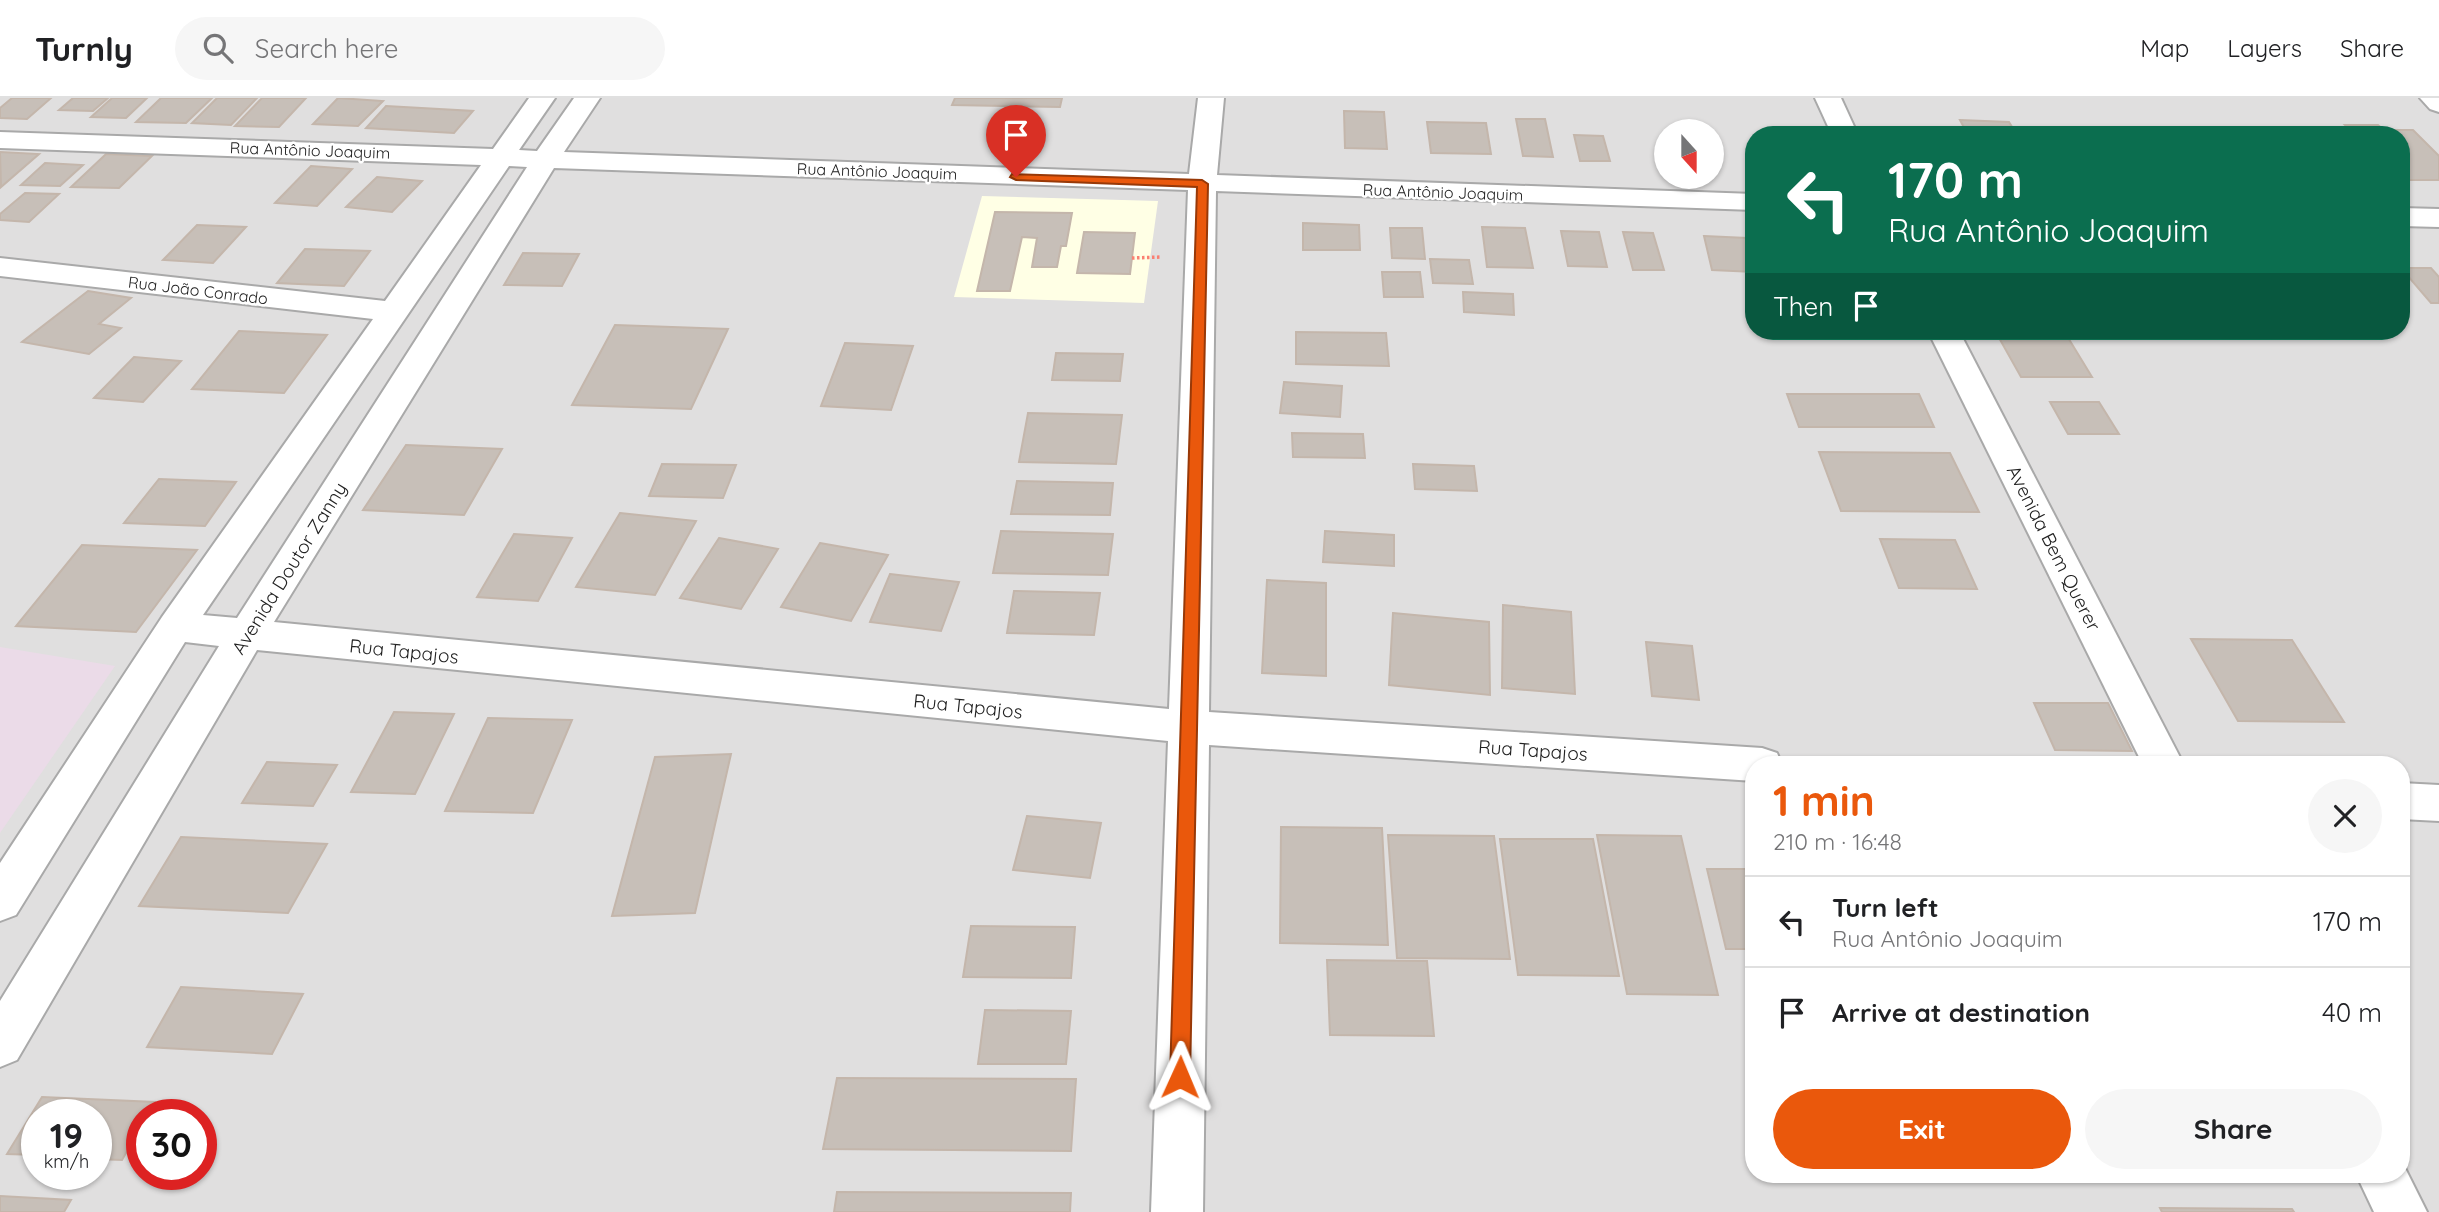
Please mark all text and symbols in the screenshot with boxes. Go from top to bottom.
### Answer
search box [175,17,665,80]
text: Turnly [35,28,133,69]
icon: search [199,29,237,67]
text: Search here [255,32,398,65]
text: Map [2140,33,2189,63]
text: Layers [2227,33,2302,63]
text: Share [2340,33,2404,63]
pin [986,105,1046,177]
icon: arrive [997,116,1035,154]
north arrow [1654,119,1724,189]
map controls [1654,119,1724,189]
street label: Rua Antônio Joaquim [229,137,391,163]
text: 170 m [1888,149,2023,210]
icon: left [1773,154,1864,245]
street label: Rua Antônio Joaquim [796,158,958,184]
street label: Rua Antônio Joaquim [1362,179,1524,205]
text: Rua Antônio Joaquim [1888,210,2209,250]
street label: Rua João Conrado [127,272,269,308]
icon: arrive [1847,287,1885,325]
text: Then [1773,290,1833,323]
street label: Avenida Bem Querer [2002,461,2106,635]
street label: Avenida Doutor Zanny [226,477,352,659]
street label: Rua Tapajos [348,633,460,669]
street label: Rua Tapajos [912,688,1024,724]
street label: Rua Tapajos [1477,734,1589,766]
text: 1 min [1773,774,1875,827]
button: close [2308,779,2382,853]
text: 210 m · 16:48 [1773,827,1902,856]
text: Turn left [1832,891,1939,924]
icon: left [1773,903,1811,941]
text: 170 m [2313,905,2382,938]
text: Rua Antônio Joaquim [1832,924,2063,953]
icon: arrive [1773,994,1811,1032]
text: Arrive at destination [1832,996,2090,1029]
text: 40 m [2322,996,2382,1029]
position arrow [1143,1040,1217,1114]
button: Exit [1773,1089,2071,1169]
button: Share [2085,1089,2382,1169]
speed limit sign: 30 [126,1099,217,1190]
text: 19 [50,1113,83,1157]
text: km/h [44,1150,89,1173]

